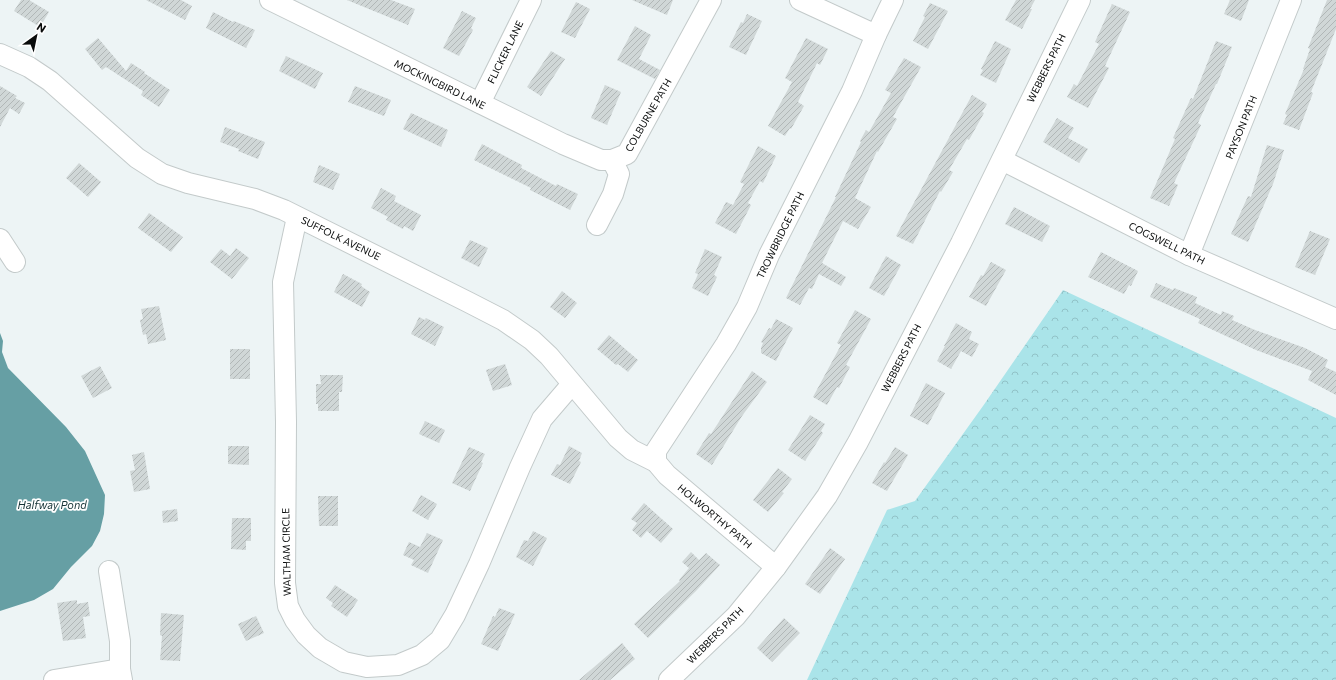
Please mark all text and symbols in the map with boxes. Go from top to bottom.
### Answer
north arrow [16,16,56,56]
text: N [35,19,49,35]
street label: FLICKER LANE [485,19,525,85]
street label: WEBBERS PATH [1024,32,1068,104]
street label: MOCKINGBIRD LANE [392,57,488,111]
street label: COLBURNE PATH [622,76,674,154]
street label: PAYSON PATH [1223,94,1259,160]
street label: TROWBRIDGE PATH [754,190,806,280]
street label: SUFFOLK AVENUE [299,214,383,262]
street label: COGSWELL PATH [1127,219,1207,267]
street label: WEBBERS PATH [879,322,923,394]
street label: HOLWORTHY PATH [675,481,755,551]
water label: Halfway Pond [17,498,87,511]
street label: WALTHAM CIRCLE [279,508,293,596]
street label: WEBBERS PATH [684,604,746,666]

